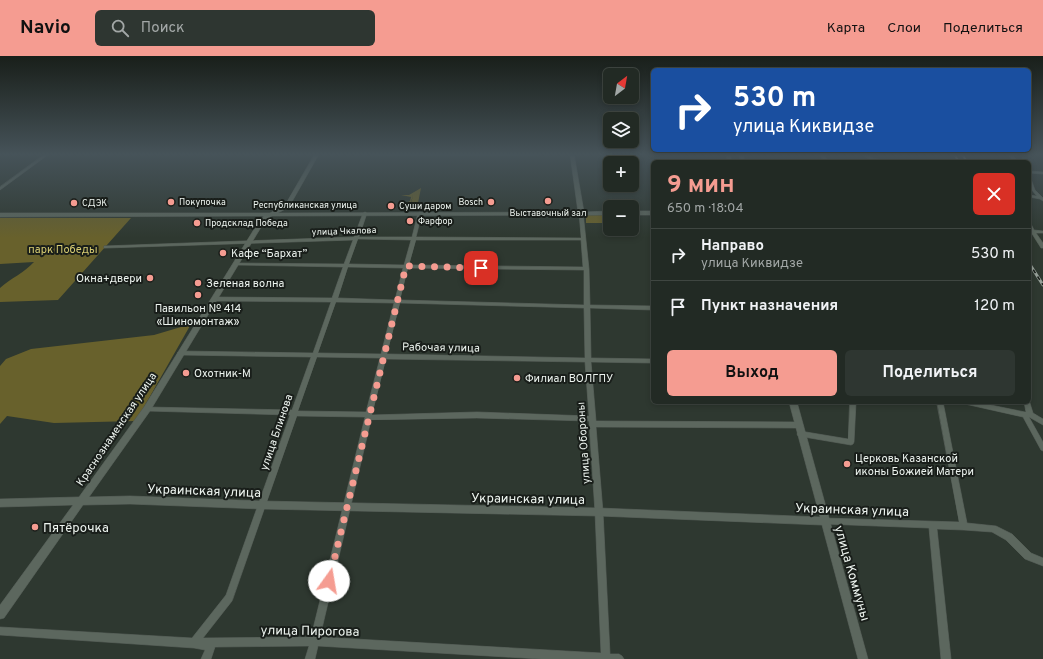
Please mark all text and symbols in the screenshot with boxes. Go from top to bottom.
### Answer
search box [95,10,375,46]
text: Navio [20,16,71,40]
icon: search [109,17,131,39]
text: Поиск [141,19,185,38]
text: Карта [827,20,865,37]
text: Слои [887,20,921,37]
text: Поделиться [943,20,1023,37]
north arrow [603,68,639,104]
map controls [603,68,639,236]
text: 530 m [733,81,816,117]
icon: right [667,84,719,136]
button: layers [603,112,639,148]
text: улица Киквидзе [733,116,874,139]
button: + [603,156,639,192]
text: 9 мин [667,171,735,201]
button: close [973,173,1015,215]
marker: Выставочный зал [543,196,553,206]
marker: Покупочка [166,197,176,207]
place label: Покупочка [179,197,226,208]
place label: Bosch [458,197,483,208]
marker: Bosch [486,197,496,207]
marker: СДЭК [69,198,79,208]
place label: СДЭК [82,198,107,209]
street label: Республиканская улица [253,200,357,211]
button: − [603,200,639,236]
marker: Суши даром [386,201,396,211]
place label: Суши даром [399,201,451,212]
text: 650 m · 18:04 [667,201,743,217]
place label: Выставочный зал [510,208,586,219]
marker: Фарфор [405,216,415,226]
place label: Фарфор [418,216,453,227]
marker: Продсклад Победа [192,218,202,228]
place label: Продсклад Победа [205,218,288,229]
street label: улица Чкалова [312,225,377,238]
text: Направо [701,237,764,256]
park label: парк Победы [28,243,98,257]
icon: right [667,244,689,266]
text: 530 m [971,245,1015,264]
place label: Кафе “Бархат” [231,247,308,261]
marker: Кафе “Бархат” [218,248,228,258]
pin [464,251,498,285]
text: улица Киквидзе [701,256,803,272]
icon: arrive [470,257,492,279]
place label: Окна+двери [76,272,142,286]
marker: Окна+двери [145,273,155,283]
place label: Зеленая волна [206,277,285,291]
marker: Зеленая волна [193,278,203,288]
marker: Павильон № 414 «Шиномонтаж» [193,290,203,300]
icon: arrive [667,296,689,318]
text: Пункт назначения [701,297,838,316]
text: 120 m [974,297,1015,316]
place label: Павильон № 414 «Шиномонтаж» [155,302,241,329]
street label: Рабочая улица [402,340,480,356]
button: Выход [667,350,837,396]
button: Поделиться [845,350,1015,396]
place label: Охотник-М [194,367,251,381]
marker: Охотник-М [181,368,191,378]
street label: Краснознаменская улица [74,370,160,489]
place label: Филиал ВОЛГПУ [525,372,613,386]
marker: Филиал ВОЛГПУ [512,373,522,383]
street label: улица Блинова [257,392,297,472]
street label: улица Обороны [574,401,594,485]
place label: Церковь Казанской иконы Божией Матери [855,452,974,479]
marker: Церковь Казанской иконы Божией Матери [842,459,852,469]
street label: Украинская улица [147,482,261,502]
street label: Украинская улица [471,491,585,509]
street label: Украинская улица [795,501,909,521]
place label: Пятёрочка [43,521,109,537]
marker: Пятёрочка [30,522,40,532]
street label: улица Коммуны [830,524,872,623]
position arrow [308,560,350,602]
street label: улица Пирогова [260,623,360,641]

